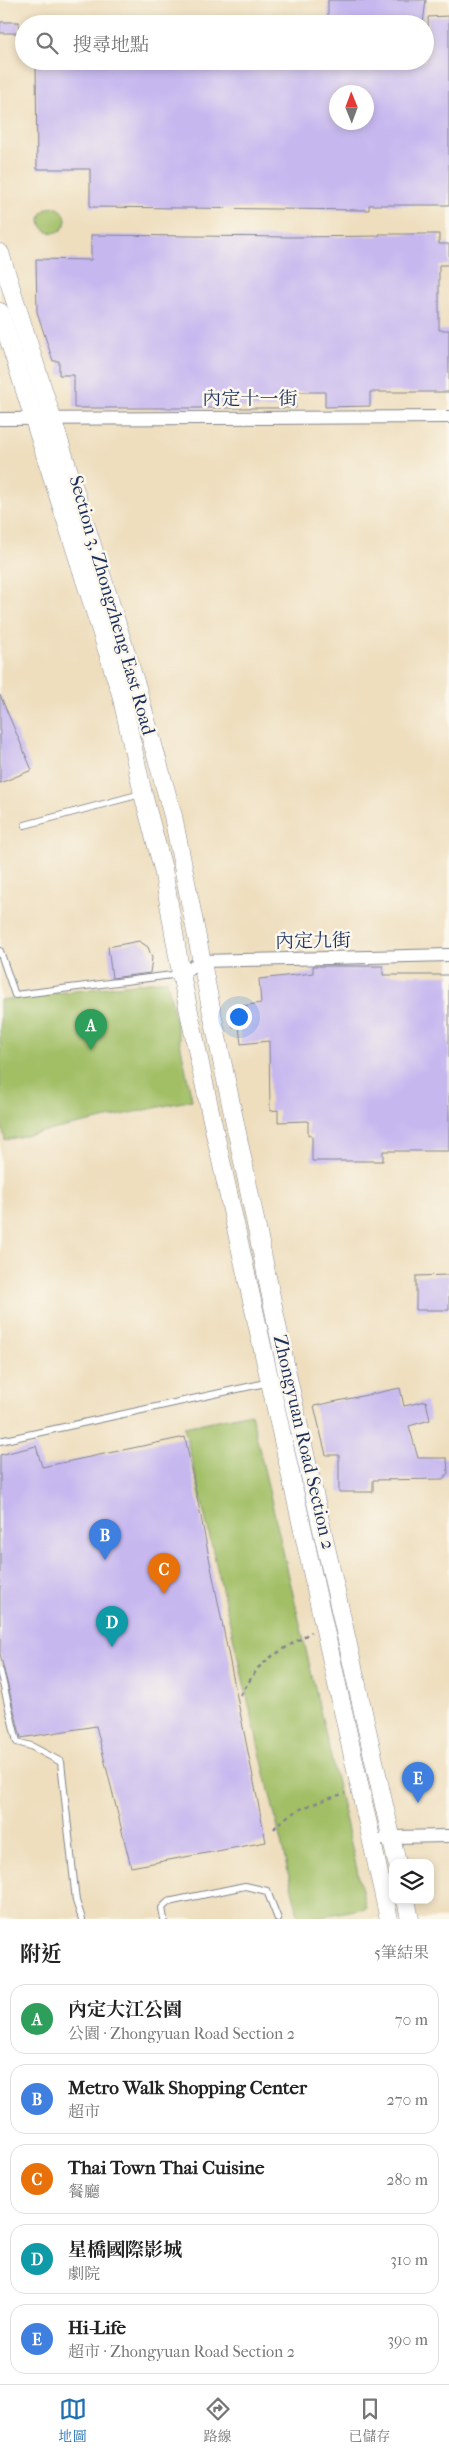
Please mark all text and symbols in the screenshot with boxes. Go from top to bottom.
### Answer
search box [15,15,434,70]
icon: search [33,29,61,57]
text: 搜尋地點 [73,34,149,56]
north arrow [329,85,374,130]
street label: 內定十一街 [202,388,298,410]
street label: Section 3, Zhongzheng East Road [64,473,160,738]
street label: 內定九街 [275,929,351,953]
your location [226,1004,252,1030]
pin: A [75,1009,107,1050]
street label: Zhongyuan Road Section 2 [269,1333,339,1552]
pin: B [89,1519,121,1560]
pin: C [148,1553,180,1594]
pin: D [96,1606,128,1647]
pin: E [402,1762,434,1803]
map controls [389,1859,434,1904]
button: layers [389,1859,434,1904]
text: 附近 [20,1942,62,1966]
text: 5筆結果 [374,1943,429,1962]
text: 內定大江公園 [68,1999,182,2021]
text: A [32,2010,42,2029]
text: 70 m [395,2010,428,2029]
text: 公園 · Zhongyuan Road Section 2 [68,2024,295,2043]
text: Metro Walk Shopping Center [68,2077,307,2099]
text: B [32,2090,42,2109]
text: 270 m [387,2090,428,2109]
text: 超市 [68,2102,100,2121]
text: Thai Town Thai Cuisine [68,2157,264,2179]
text: C [32,2170,42,2189]
text: 280 m [386,2170,428,2189]
text: 餐廳 [68,2182,100,2201]
text: 星橋國際影城 [68,2239,182,2261]
text: D [31,2250,43,2269]
text: 310 m [390,2250,428,2269]
text: 劇院 [68,2264,100,2283]
text: Hi-Life [68,2317,126,2339]
text: E [32,2330,42,2349]
text: 390 m [387,2330,428,2349]
text: 超市 · Zhongyuan Road Section 2 [68,2342,295,2361]
tab: 地圖 [59,2395,87,2445]
tab: 路線 [204,2395,232,2445]
tab: 已儲存 [349,2395,391,2445]

